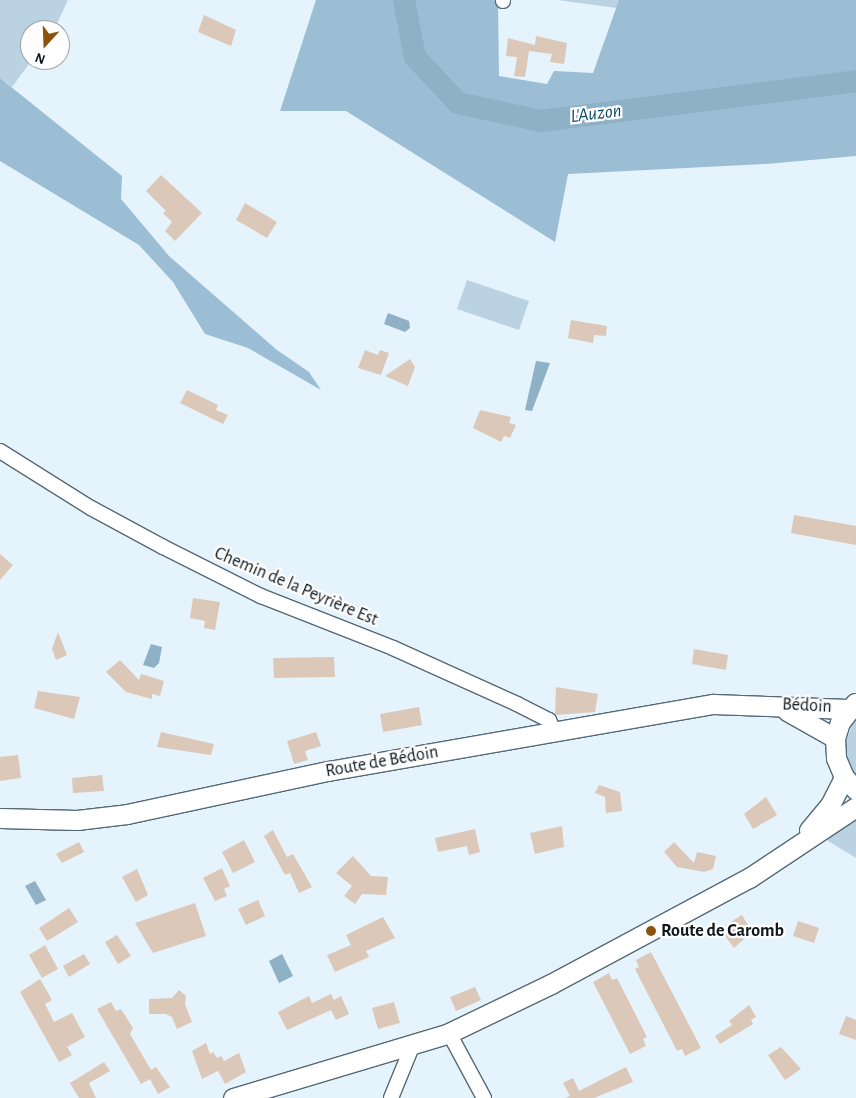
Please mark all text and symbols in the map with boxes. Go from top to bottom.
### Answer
north arrow [20,20,70,70]
text: N [33,50,47,66]
water label: L'Auzon [569,100,623,128]
street label: Chemin de la Peyrière Est [211,543,381,631]
street label: Bédoin [782,694,832,718]
street label: Route de Bédoin [324,741,440,783]
place label: Route de Caromb [661,920,784,942]
marker: Route de Caromb [645,925,657,937]

